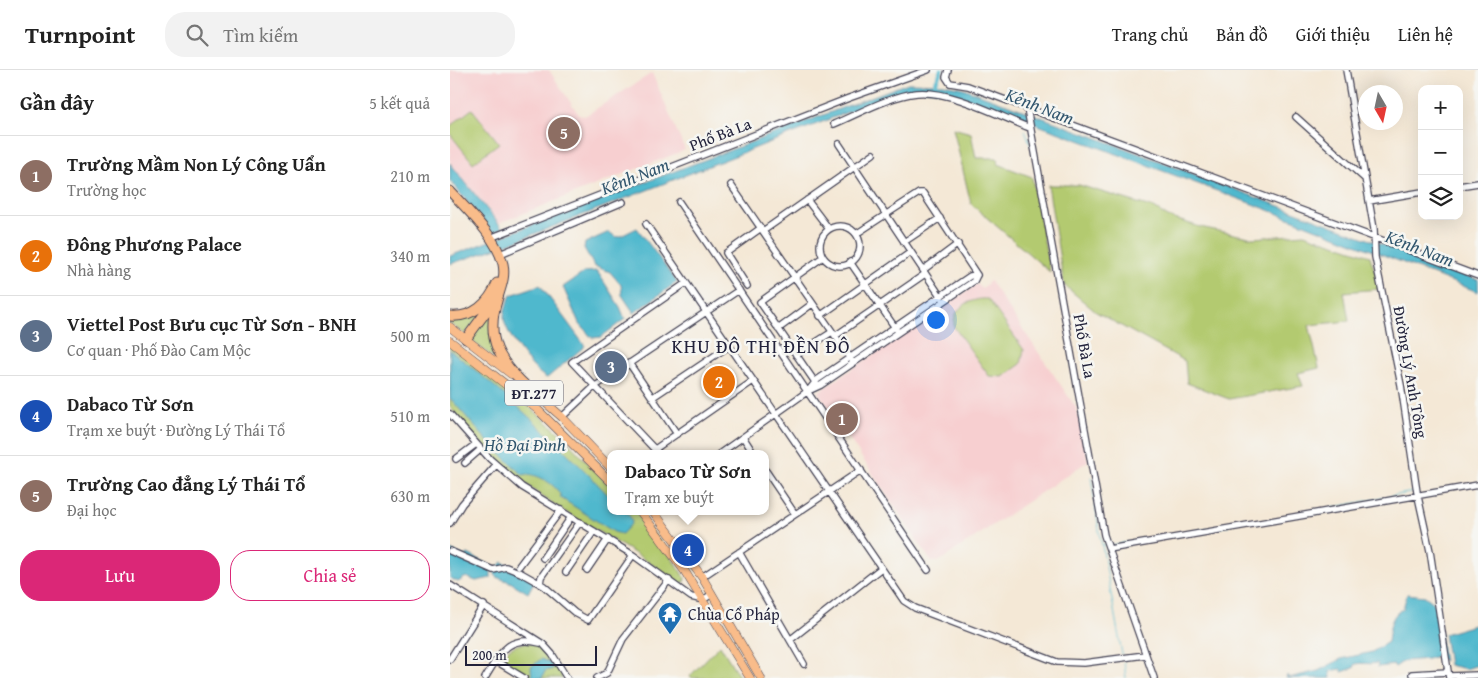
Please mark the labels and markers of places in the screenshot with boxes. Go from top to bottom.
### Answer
pin: 5 [548,114,580,152]
pin: 3 [595,348,627,386]
pin: 2 [703,363,735,401]
pin: 1 [826,400,858,438]
pin: 4 [672,531,704,569]
temple icon: Chùa Cổ Pháp [657,601,683,635]
place label: Chùa Cổ Pháp [688,602,780,626]

